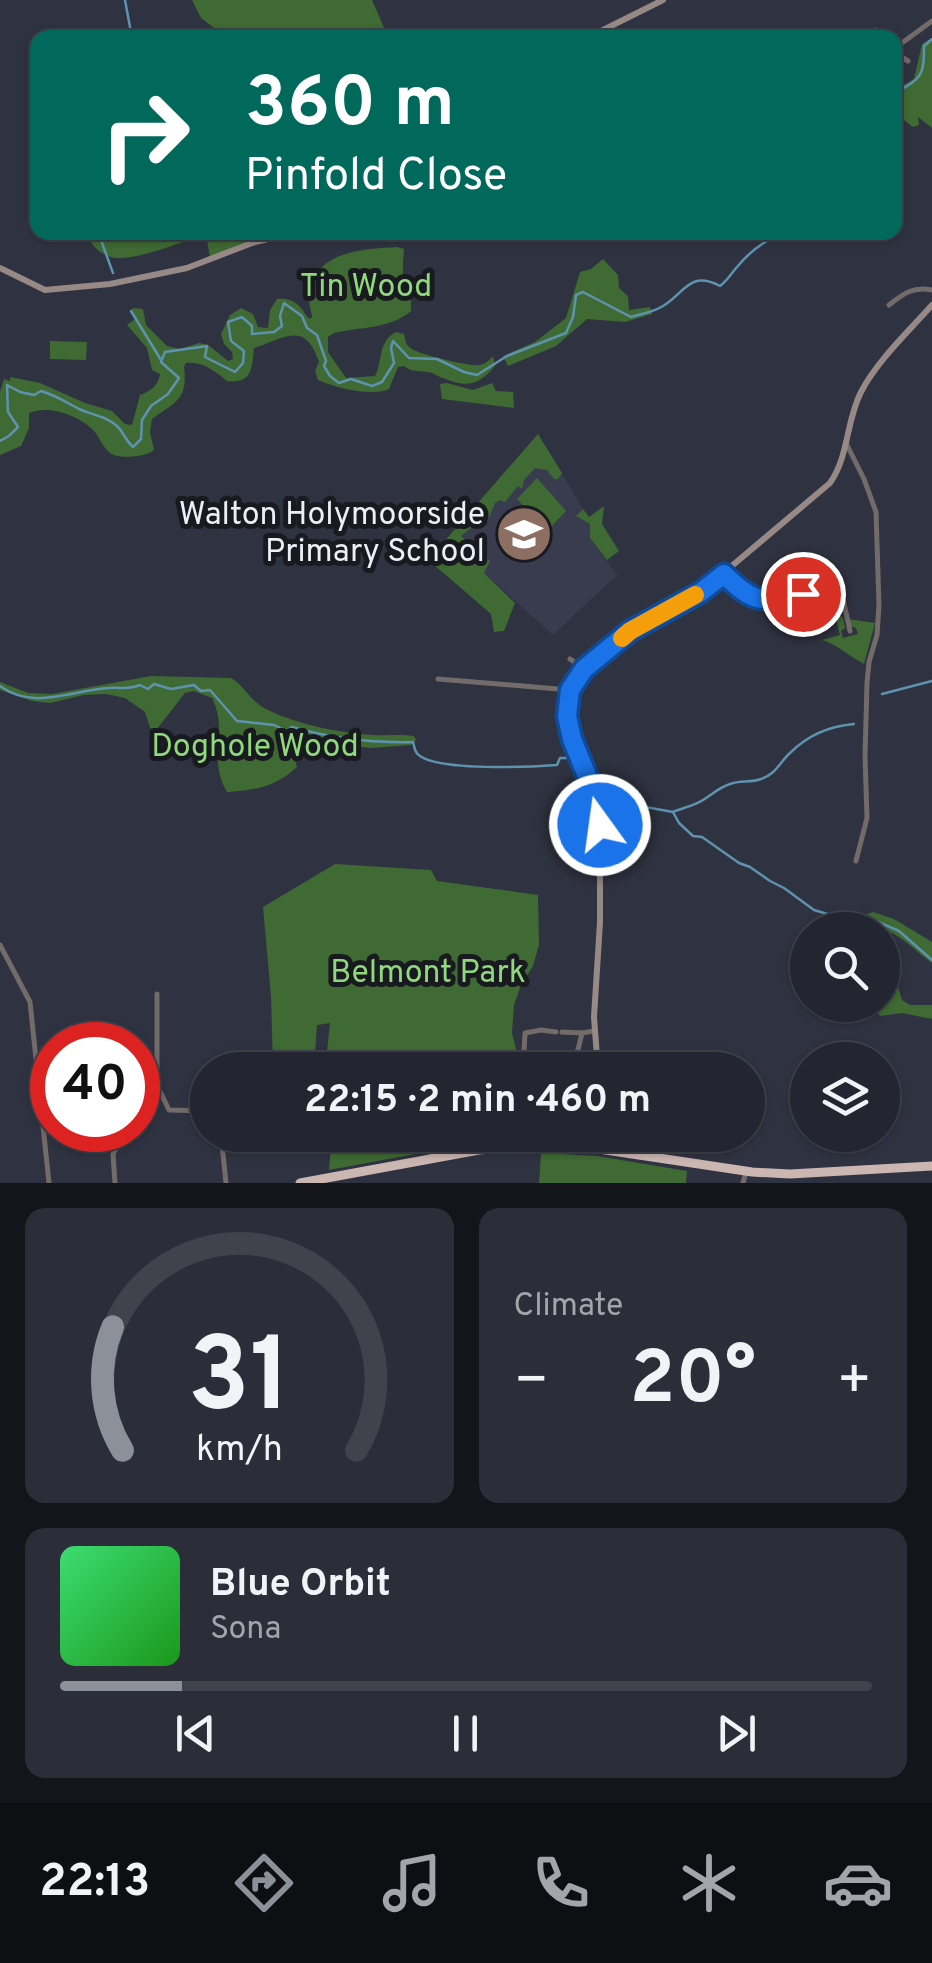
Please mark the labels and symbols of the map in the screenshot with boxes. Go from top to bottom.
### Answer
park label: Tin Wood [300,268,432,308]
place label: Walton Holymoorside Primary School [179,496,485,573]
school or university icon: Walton Holymoorside Primary School [494,504,554,564]
pin [761,552,846,637]
park label: Doghole Wood [151,728,359,768]
position arrow [548,773,652,877]
park label: Belmont Park [330,954,526,994]
speed limit sign: 40 [30,1022,160,1152]

